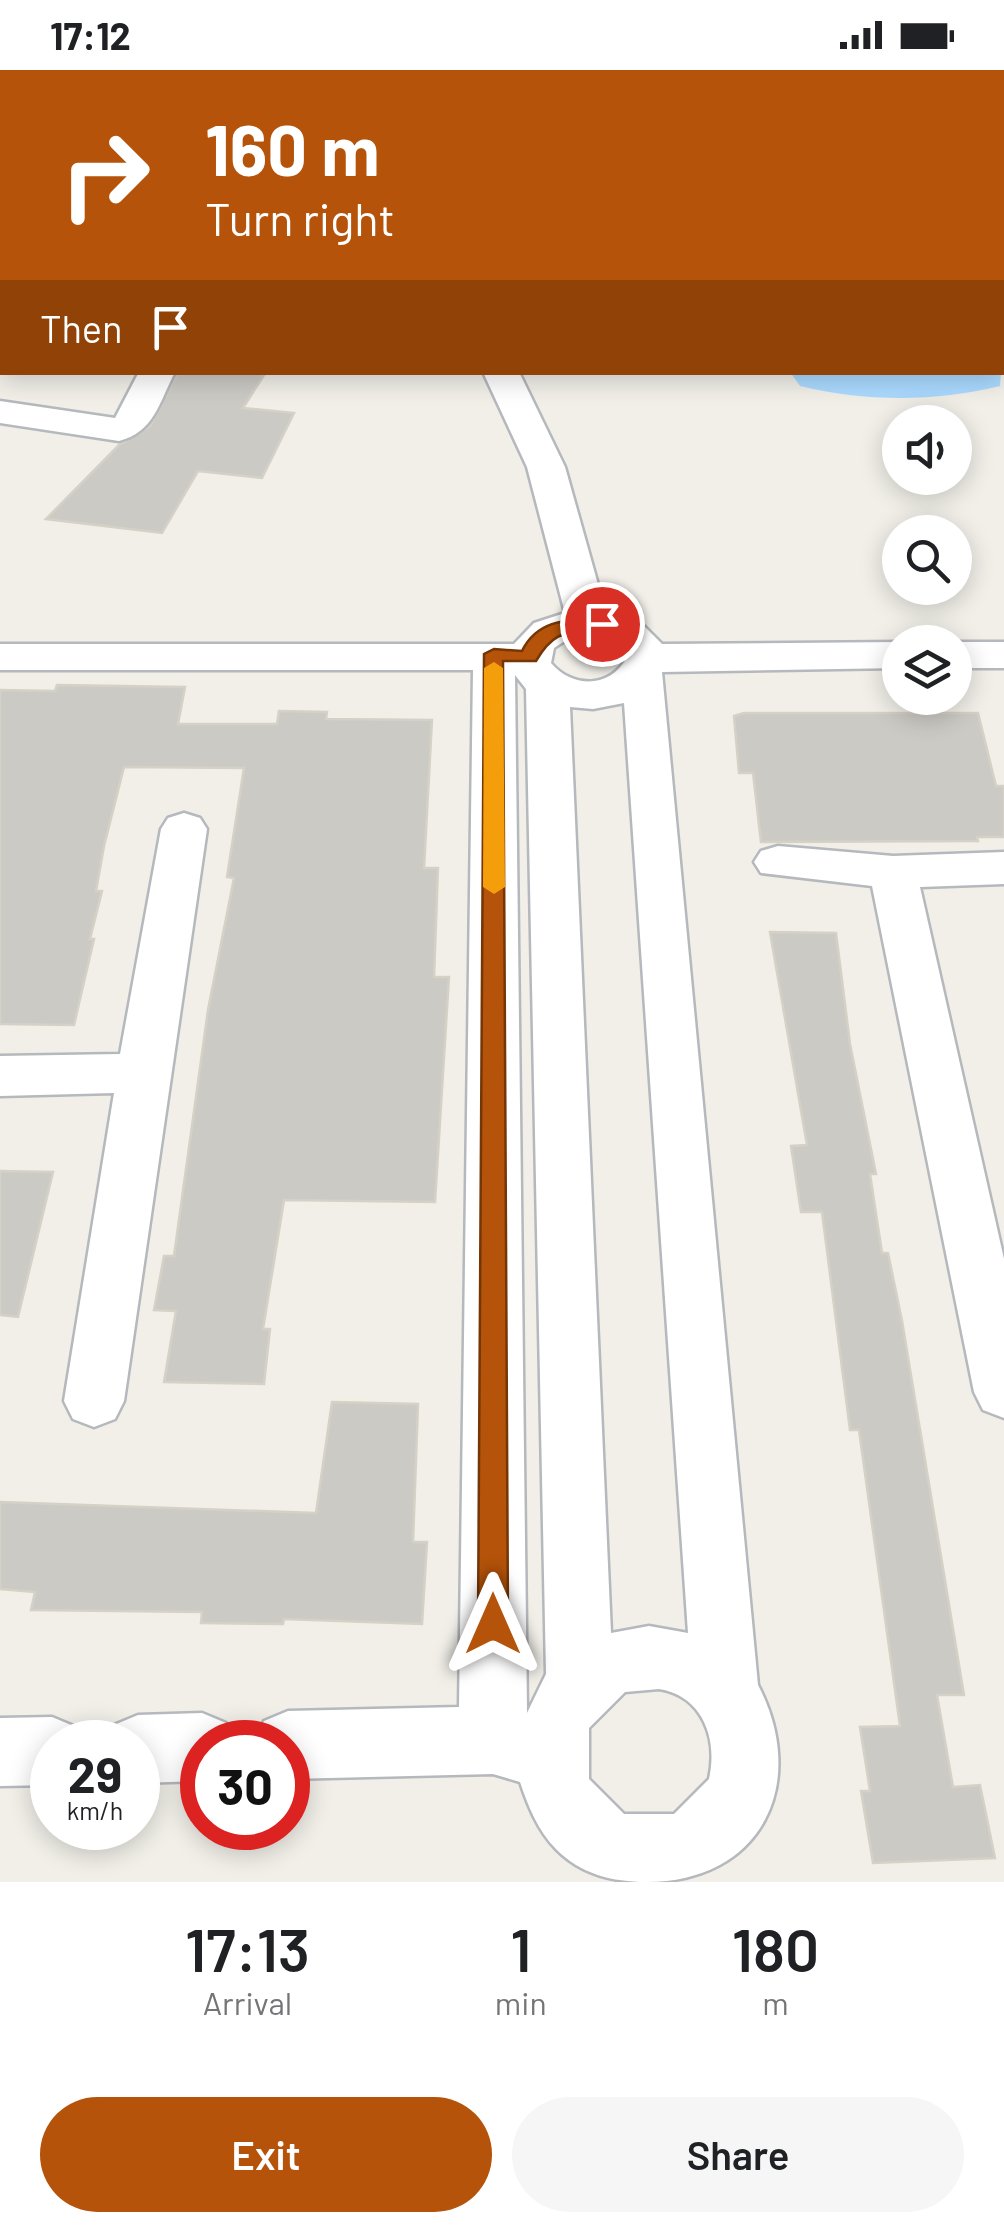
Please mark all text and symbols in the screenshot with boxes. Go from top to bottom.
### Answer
text: 17:12 [50,12,131,58]
text: 160 m [205,106,380,190]
icon: right [40,110,170,240]
text: Turn right [205,191,395,245]
icon: arrive [143,300,198,355]
text: Then [40,305,123,351]
map controls [882,405,972,715]
button: sound [882,405,972,495]
button: search [882,515,972,605]
pin [560,582,645,667]
icon: arrive [575,597,630,652]
button: layers [882,625,972,715]
position arrow [441,1572,545,1676]
speed limit sign: 30 [180,1720,310,1850]
text: 29 [68,1743,122,1803]
text: km/h [67,1795,123,1825]
text: 17:13 [185,1912,310,1984]
text: 1 [510,1912,531,1984]
text: 180 [732,1912,819,1984]
text: Arrival [203,1983,292,2021]
text: min [495,1983,547,2021]
text: m [762,1983,789,2021]
button: Exit [40,2097,492,2212]
button: Share [512,2097,964,2212]

